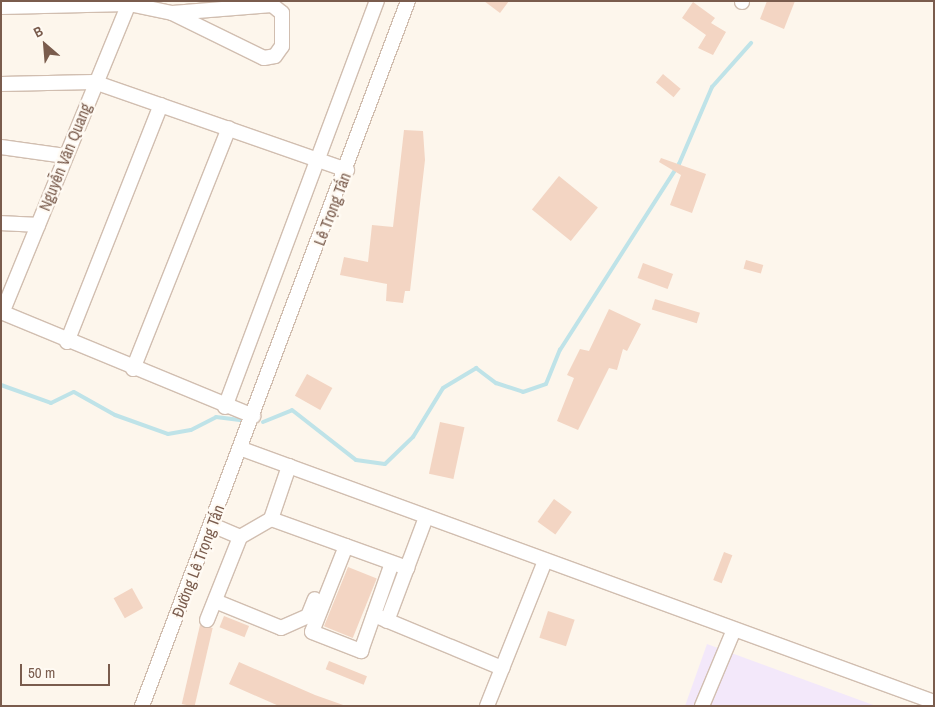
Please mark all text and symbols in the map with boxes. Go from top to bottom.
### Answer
north arrow [20,20,70,70]
text: B [30,22,46,42]
street label: Nguyễn Văn Quang [35,100,95,214]
street label: Lê Trọng Tấn [309,170,355,248]
street label: Đường Lê Trọng Tấn [168,502,228,620]
scale bar [22,654,112,686]
text: 50 m [28,662,55,683]

